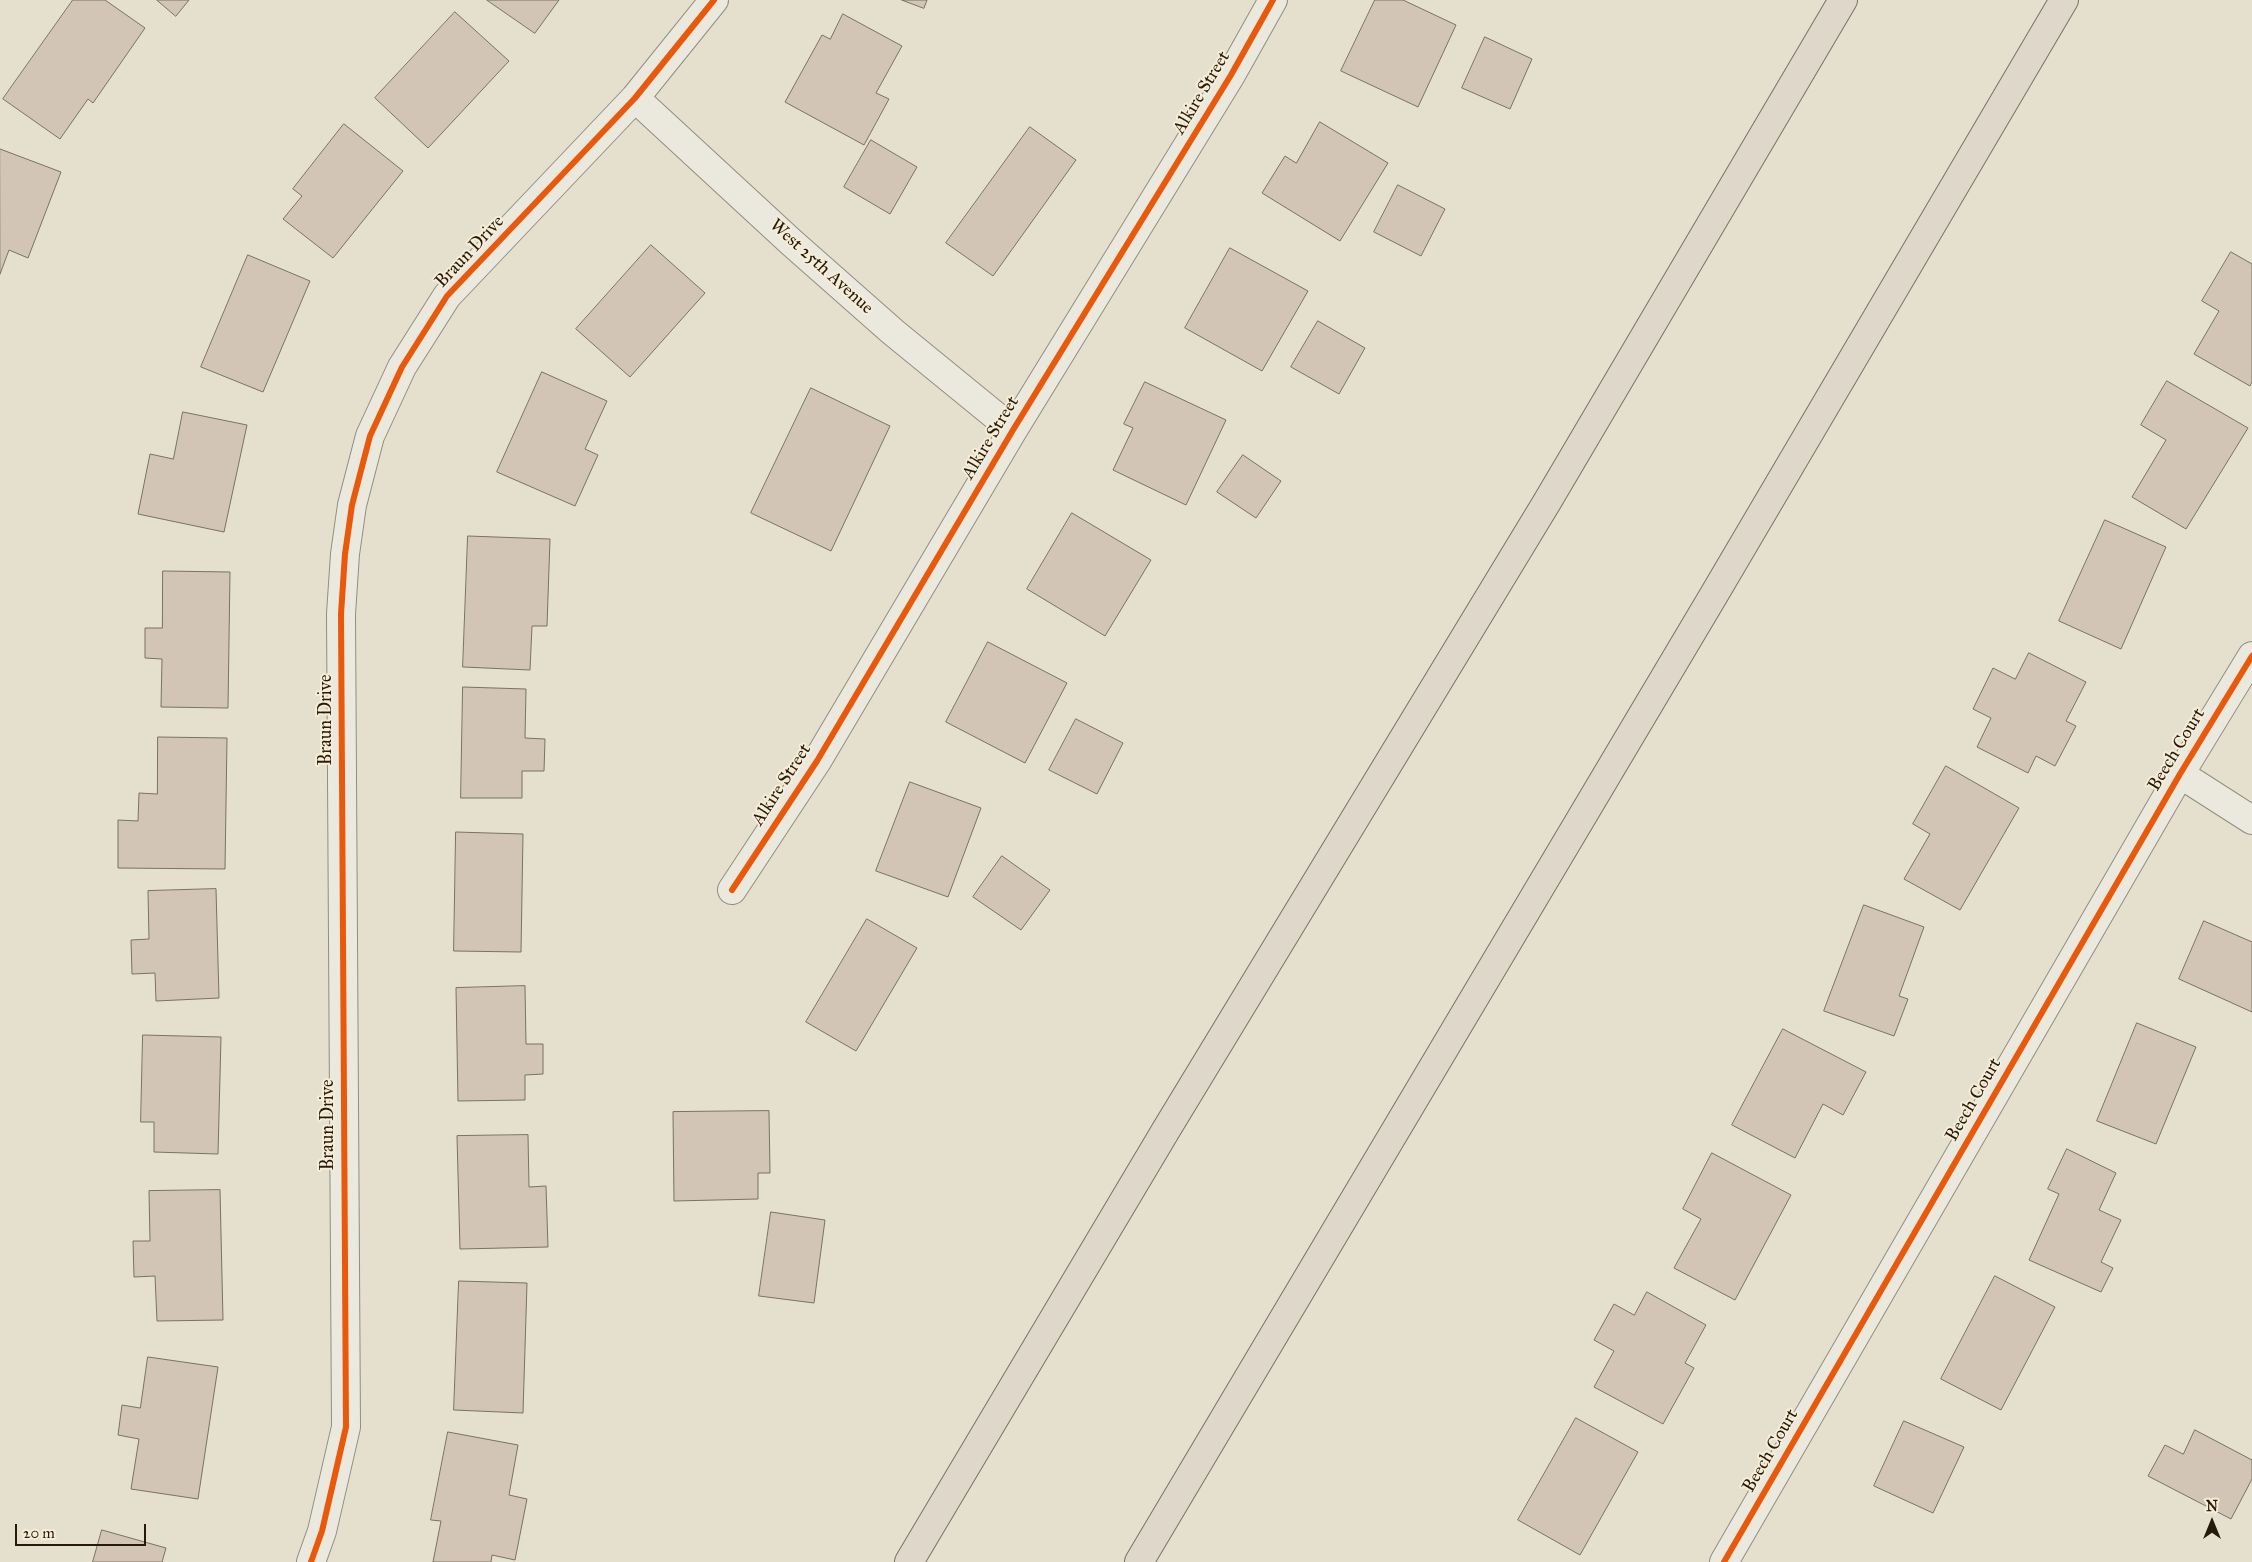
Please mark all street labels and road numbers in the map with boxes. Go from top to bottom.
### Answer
street label: Alkire Street [1169,48,1235,138]
street label: Braun Drive [431,211,509,293]
street label: West 25th Avenue [765,215,877,319]
street label: Alkire Street [958,393,1024,483]
street label: Braun Drive [316,674,338,766]
street label: Beech Court [2144,705,2210,795]
street label: Alkire Street [748,740,816,830]
street label: Beech Court [1942,1055,2006,1145]
street label: Braun Drive [318,1079,340,1171]
street label: Beech Court [1739,1406,1803,1496]

